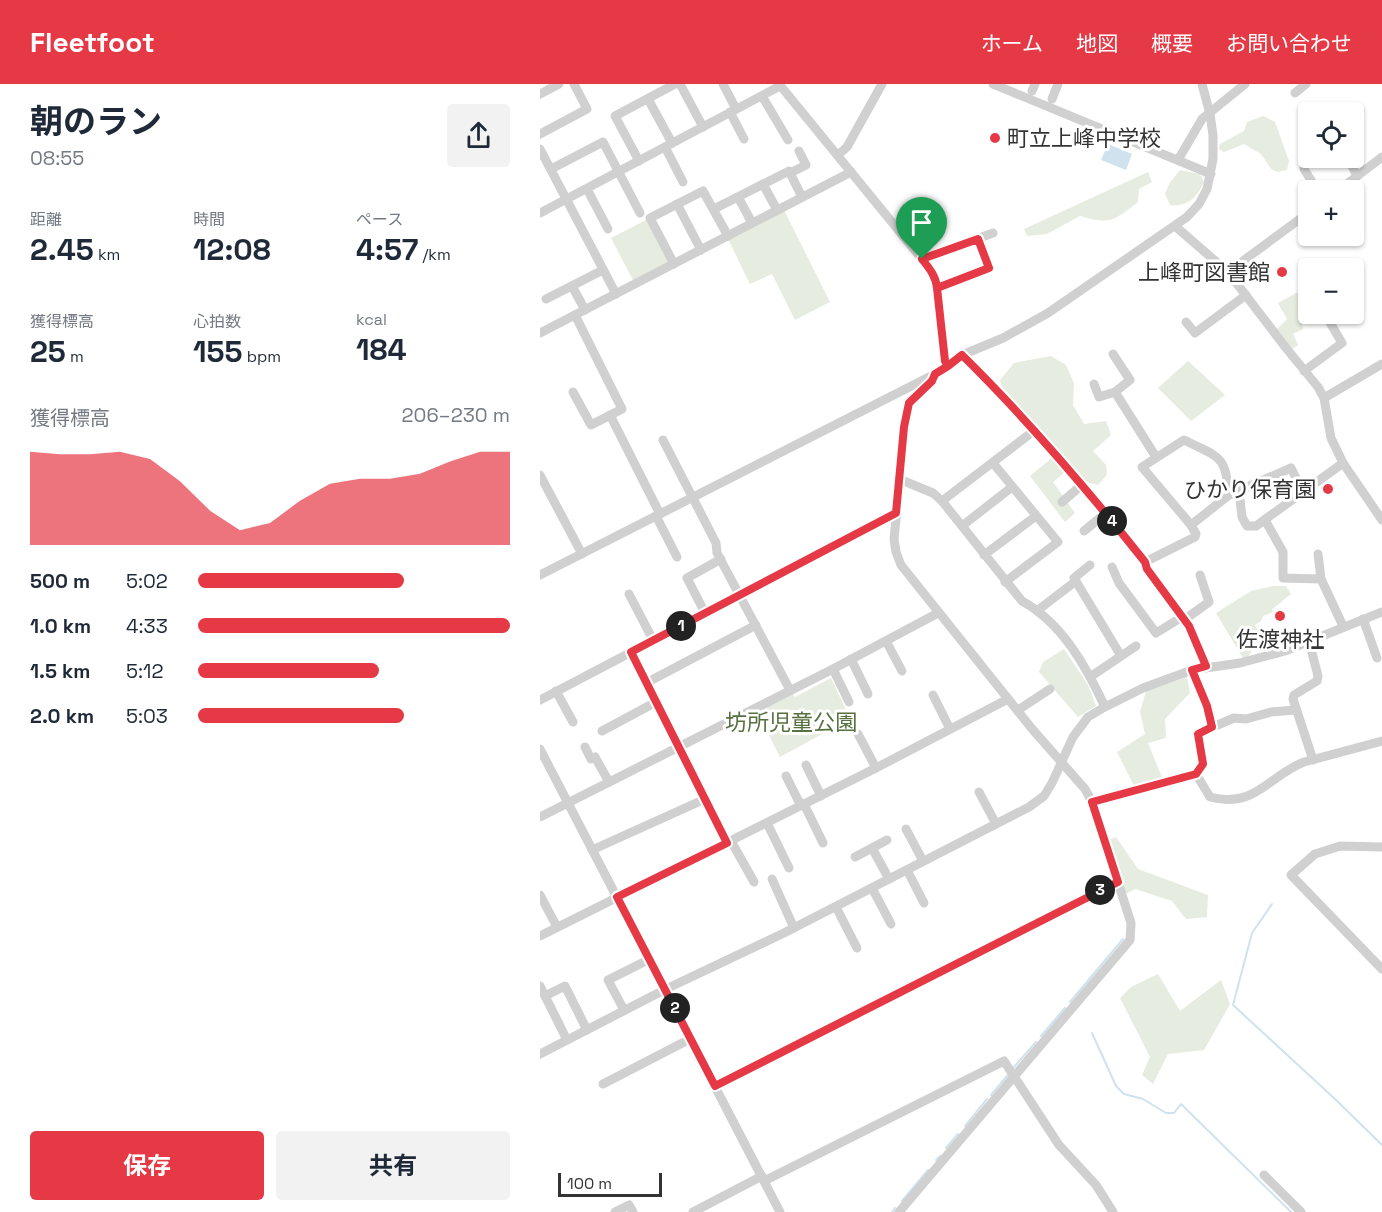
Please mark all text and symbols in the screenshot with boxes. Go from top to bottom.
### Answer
text: Fleetfoot [30,24,155,60]
text: ホーム [981,30,1043,57]
text: 地図 [1076,30,1118,57]
text: 概要 [1151,30,1193,57]
text: お問い合わせ [1226,30,1352,57]
text: 朝のラン [30,101,162,143]
map controls [1298,102,1364,324]
button: locate [1298,102,1364,168]
button: share [447,104,510,167]
place label: 町立上峰中学校 [1007,124,1161,152]
marker: 町立上峰中学校 [988,131,1002,145]
text: 08:55 [30,145,84,171]
button: + [1298,180,1364,246]
pin [896,197,947,259]
icon: arrive [905,206,938,239]
text: 距離 [30,209,62,230]
text: 時間 [193,209,225,230]
text: ペース [356,209,403,230]
text: 2.45 [30,230,94,269]
text: 12:08 [193,230,271,269]
text: 4:57 [356,230,418,269]
text: km [94,244,120,265]
text: /km [418,244,451,265]
place label: 上峰町図書館 [1138,258,1270,286]
button: − [1298,258,1364,324]
marker: 上峰町図書館 [1275,265,1289,279]
text: kcal [356,309,387,330]
text: 獲得標高 [30,311,94,332]
text: 心拍数 [193,311,241,332]
text: 184 [356,330,407,369]
text: 25 [30,332,66,371]
text: 155 [193,332,243,371]
text: m [66,346,84,367]
text: bpm [243,346,281,367]
text: 206–230 m [402,402,510,428]
text: 獲得標高 [30,405,110,431]
place label: ひかり保育園 [1184,475,1316,503]
marker: ひかり保育園 [1321,482,1335,496]
pin: 4 [1097,506,1127,536]
text: 4 [1107,510,1117,531]
text: 500 m [30,568,90,594]
text: 5:02 [126,568,168,594]
marker: 佐渡神社 [1273,609,1287,623]
pin: 1 [666,611,696,641]
text: 1.0 km [30,613,91,639]
text: 4:33 [126,613,168,639]
text: 1 [677,615,685,636]
place label: 佐渡神社 [1236,625,1324,653]
text: 1.5 km [30,658,90,684]
text: 5:12 [126,658,163,684]
text: 2.0 km [30,703,94,729]
text: 5:03 [126,703,168,729]
park label: 坊所児童公園 [725,708,857,736]
pin: 3 [1085,875,1115,905]
text: 3 [1095,879,1105,900]
pin: 2 [660,993,690,1023]
text: 2 [670,997,680,1018]
button: 保存 [30,1131,264,1200]
button: 共有 [276,1131,510,1200]
scale bar [558,1170,662,1198]
text: 100 m [567,1173,612,1194]

